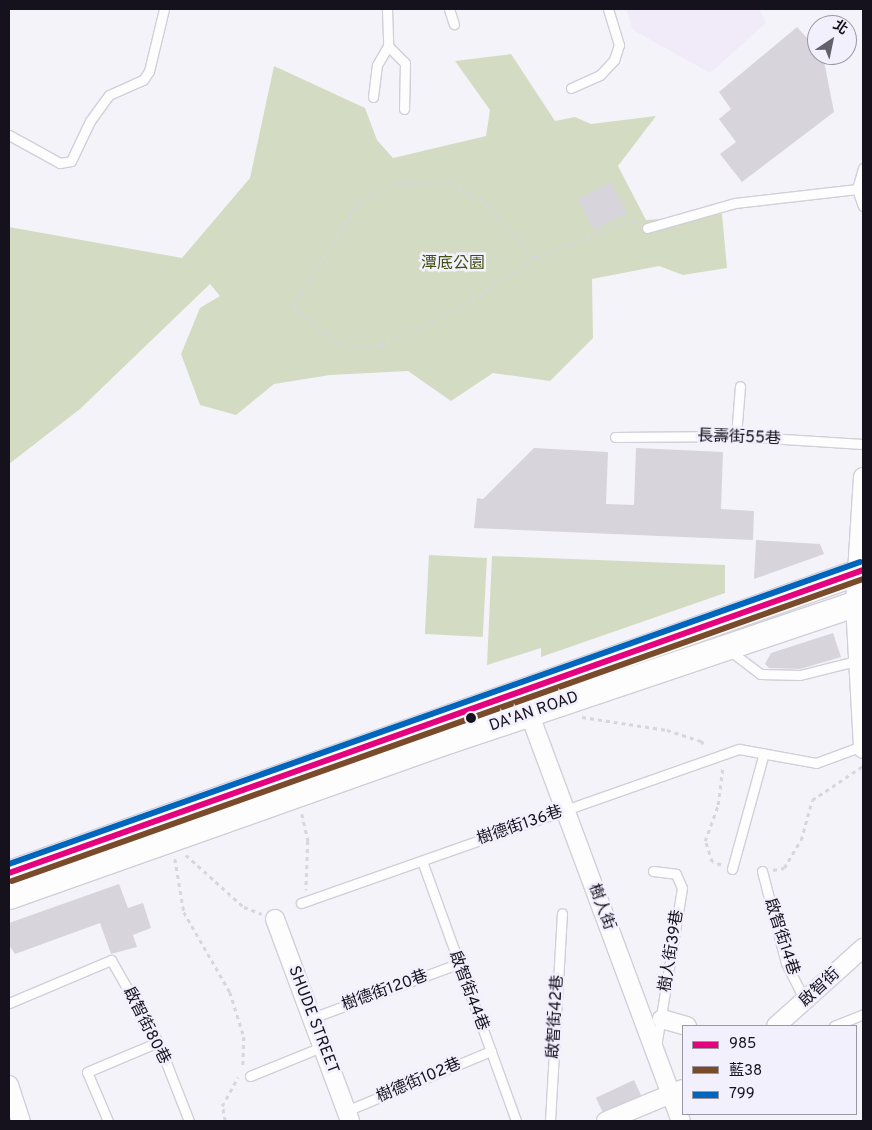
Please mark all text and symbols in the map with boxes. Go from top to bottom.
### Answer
north arrow [807,15,857,65]
text: 北 [830,17,851,39]
park label: 潭底公園 [421,254,485,274]
street label: 長壽街55巷 [697,427,781,449]
street label: DA'AN ROAD [487,688,581,736]
unlabelled marker [466,713,476,723]
street label: 樹德街136巷 [475,802,565,850]
street label: 樹人街 [584,881,618,933]
street label: 啟智街14巷 [760,896,802,978]
street label: 樹人街39巷 [656,909,688,993]
street label: 啟智街44巷 [444,948,492,1034]
street label: SHUDE STREET [284,964,342,1076]
street label: 啟智街 [796,965,844,1011]
street label: 樹德街120巷 [339,967,431,1015]
street label: 啟智街42巷 [544,975,568,1059]
street label: 啟智街80巷 [118,984,174,1068]
legend [682,1025,857,1115]
text: 985 [729,1035,756,1054]
street label: 樹德街102巷 [374,1055,464,1107]
text: 藍38 [729,1062,762,1081]
text: 799 [729,1085,755,1104]

